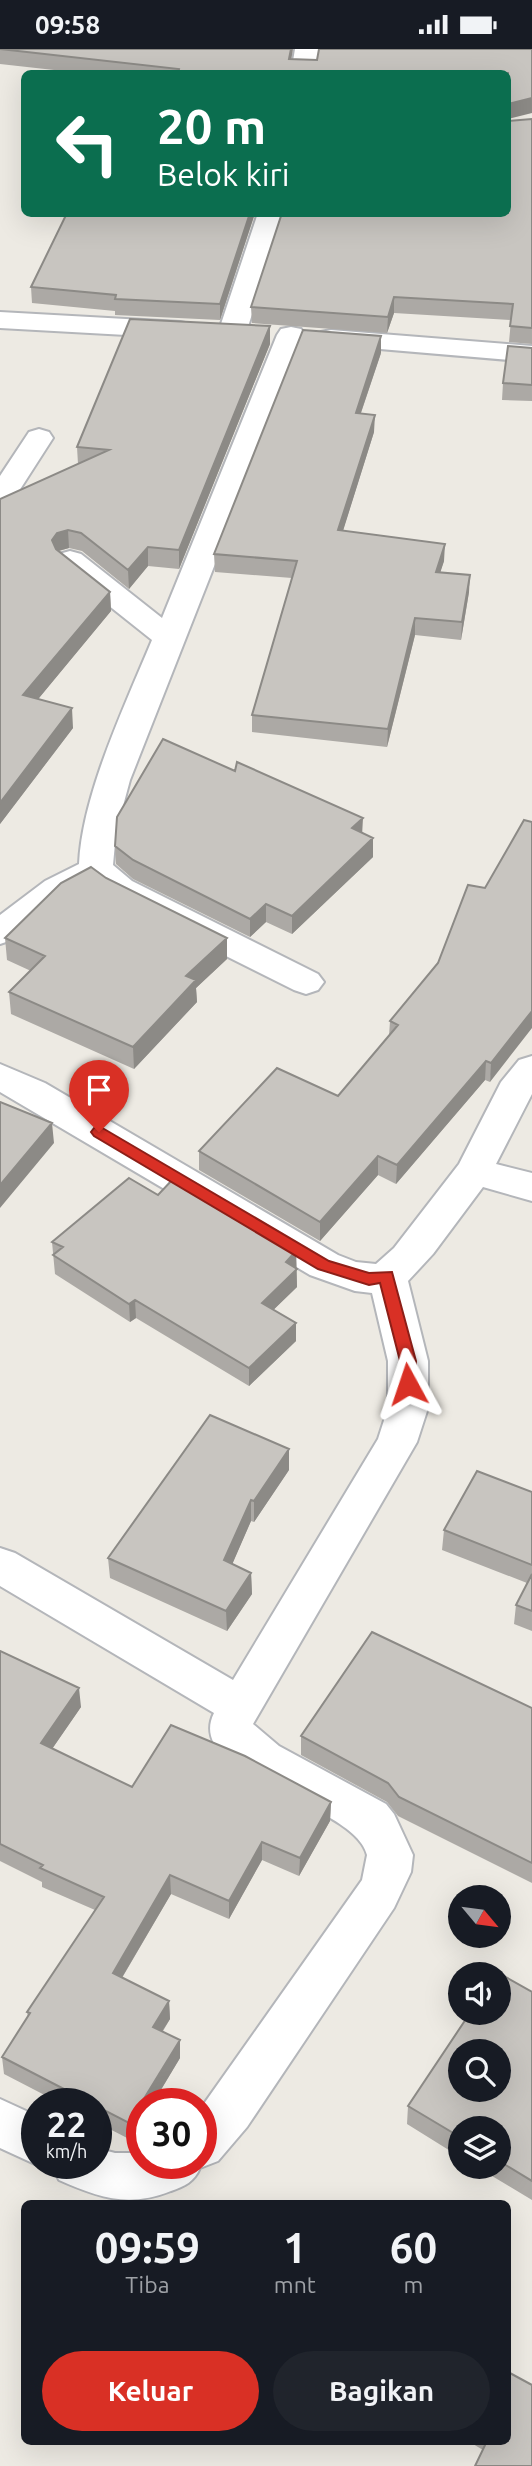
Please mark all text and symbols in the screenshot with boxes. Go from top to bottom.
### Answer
text: 09:58 [35,10,100,39]
icon: left [42,98,133,189]
text: 20 m [157,98,266,153]
text: Belok kiri [157,156,289,192]
pin [69,1060,129,1132]
icon: arrive [80,1071,118,1109]
position arrow [371,1347,445,1421]
north arrow [448,1885,511,1948]
map controls [448,1885,511,2179]
button: sound [448,1962,511,2025]
button: search [448,2039,511,2102]
speed limit sign: 30 [126,2088,217,2179]
text: 22 [47,2104,86,2144]
button: layers [448,2116,511,2179]
text: km/h [46,2141,87,2161]
text: 09:59 [95,2224,200,2271]
text: 1 [283,2224,307,2271]
text: 60 [390,2224,437,2271]
text: Tiba [125,2272,169,2297]
text: mnt [274,2272,316,2297]
text: m [403,2272,423,2297]
button: Keluar [42,2351,259,2431]
button: Bagikan [273,2351,490,2431]

